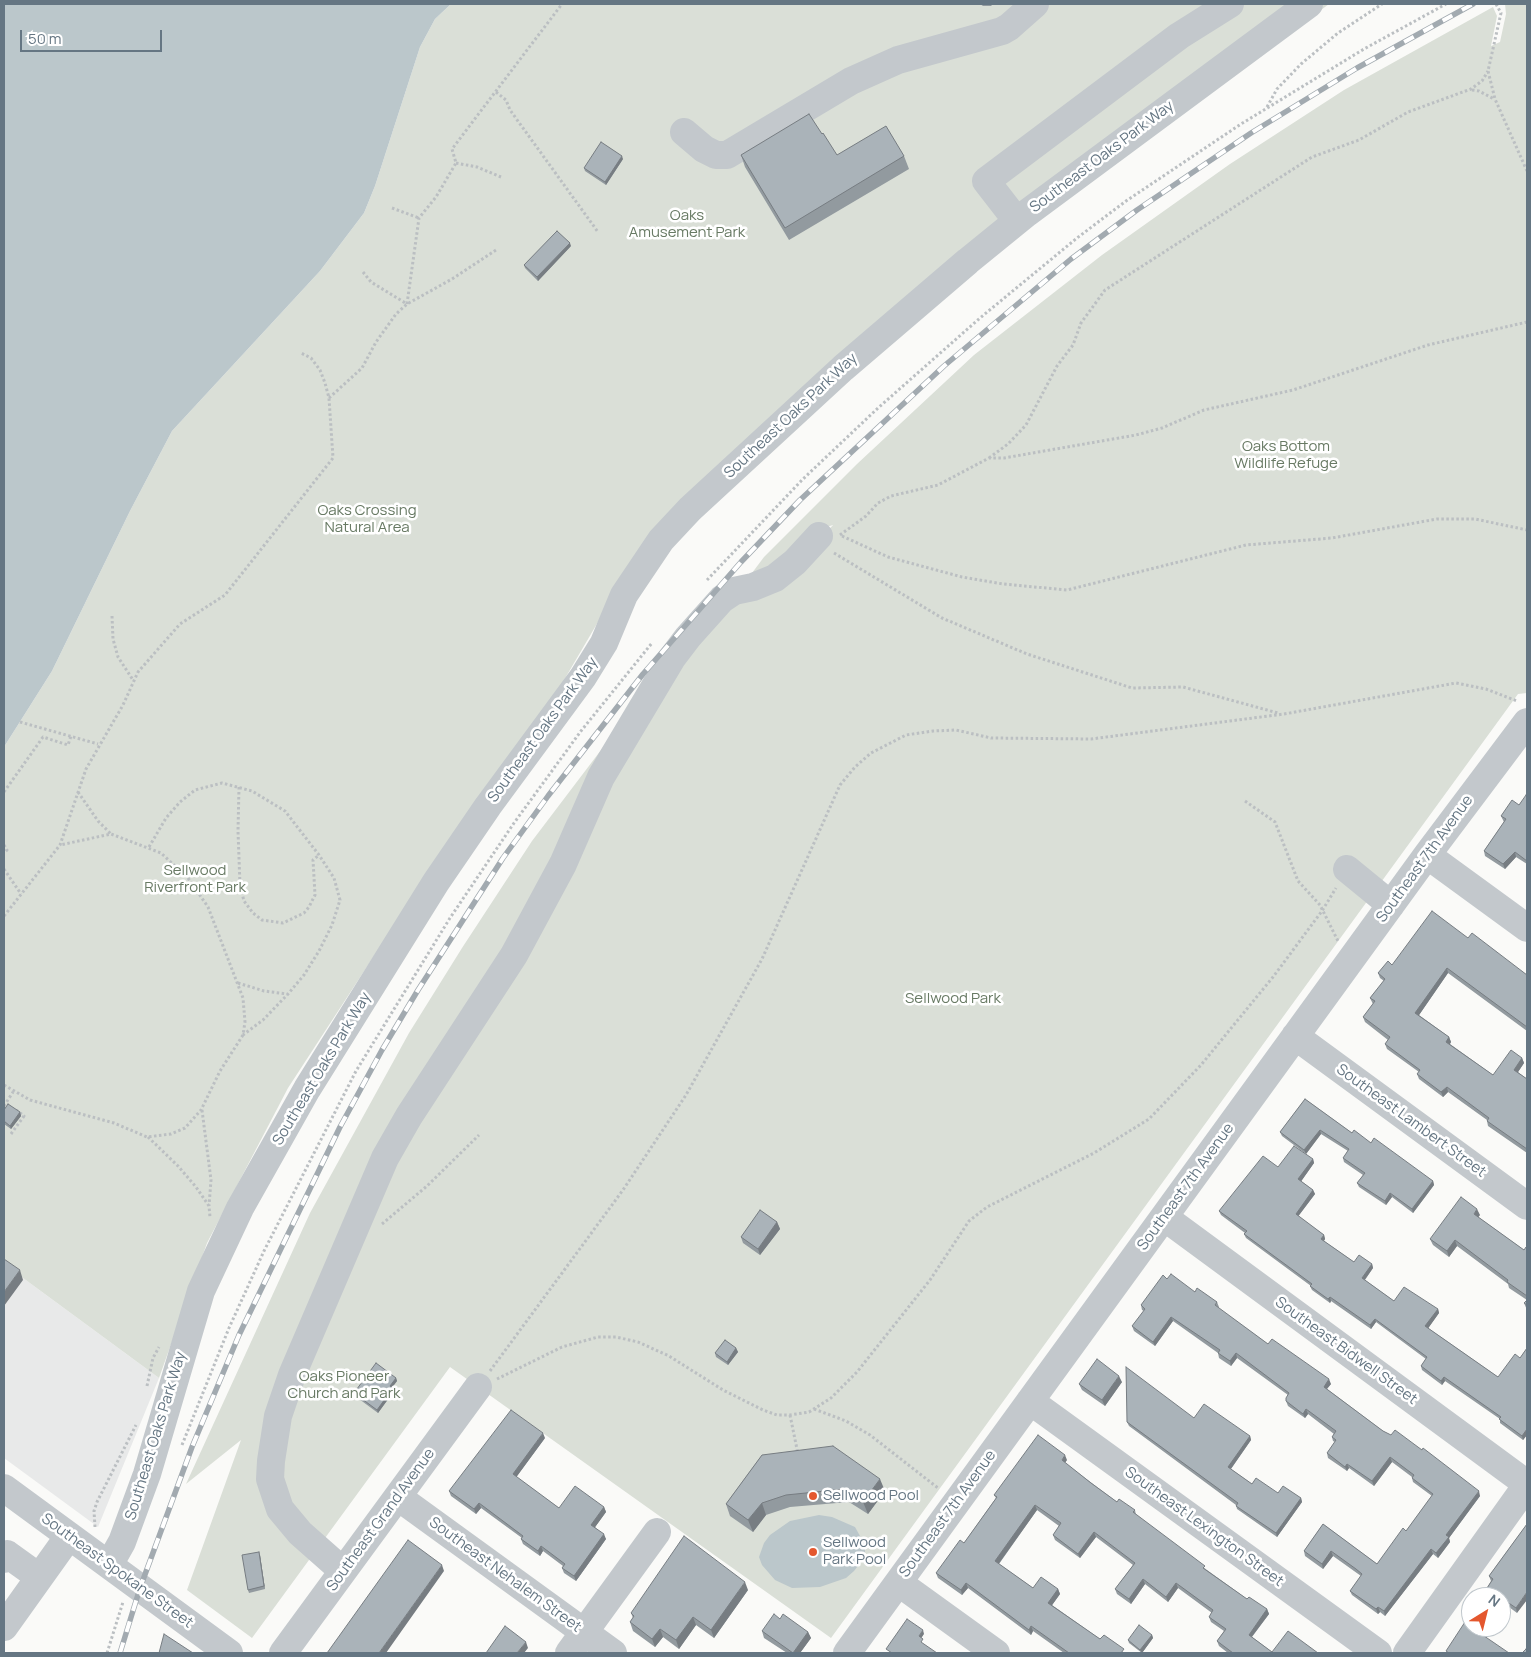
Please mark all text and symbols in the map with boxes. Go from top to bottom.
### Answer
scale bar [22,20,165,52]
text: 50 m [28,28,62,49]
street label: Southeast Oaks Park Way [1027,97,1177,217]
park label: Oaks Amusement Park [629,207,745,242]
street label: Southeast Oaks Park Way [721,350,861,482]
park label: Oaks Bottom Wildlife Refuge [1234,438,1338,473]
park label: Oaks Crossing Natural Area [317,502,417,537]
street label: Southeast Oaks Park Way [484,654,602,806]
street label: Southeast 7th Avenue [1373,792,1477,926]
park label: Sellwood Riverfront Park [144,862,246,897]
street label: Southeast Oaks Park Way [269,989,375,1149]
park label: Sellwood Park [905,990,1001,1008]
street label: Southeast Lambert Street [1333,1061,1489,1181]
street label: Southeast 7th Avenue [1134,1120,1238,1254]
street label: Southeast Bidwell Street [1271,1293,1421,1409]
street label: Southeast Oaks Park Way [122,1350,190,1522]
park label: Oaks Pioneer Church and Park [288,1368,400,1403]
street label: Southeast Grand Avenue [323,1445,439,1595]
street label: Southeast 7th Avenue [896,1447,1000,1581]
street label: Southeast Lexington Street [1121,1463,1287,1591]
place label: Sellwood Pool [823,1487,919,1505]
marker: Sellwood Pool [807,1490,819,1502]
street label: Southeast Spokane Street [38,1510,196,1632]
street label: Southeast Nehalem Street [425,1514,585,1636]
place label: Sellwood Park Pool [823,1534,886,1569]
marker: Sellwood Park Pool [807,1546,819,1558]
north arrow [1461,1587,1511,1637]
text: N [1485,1590,1504,1611]

